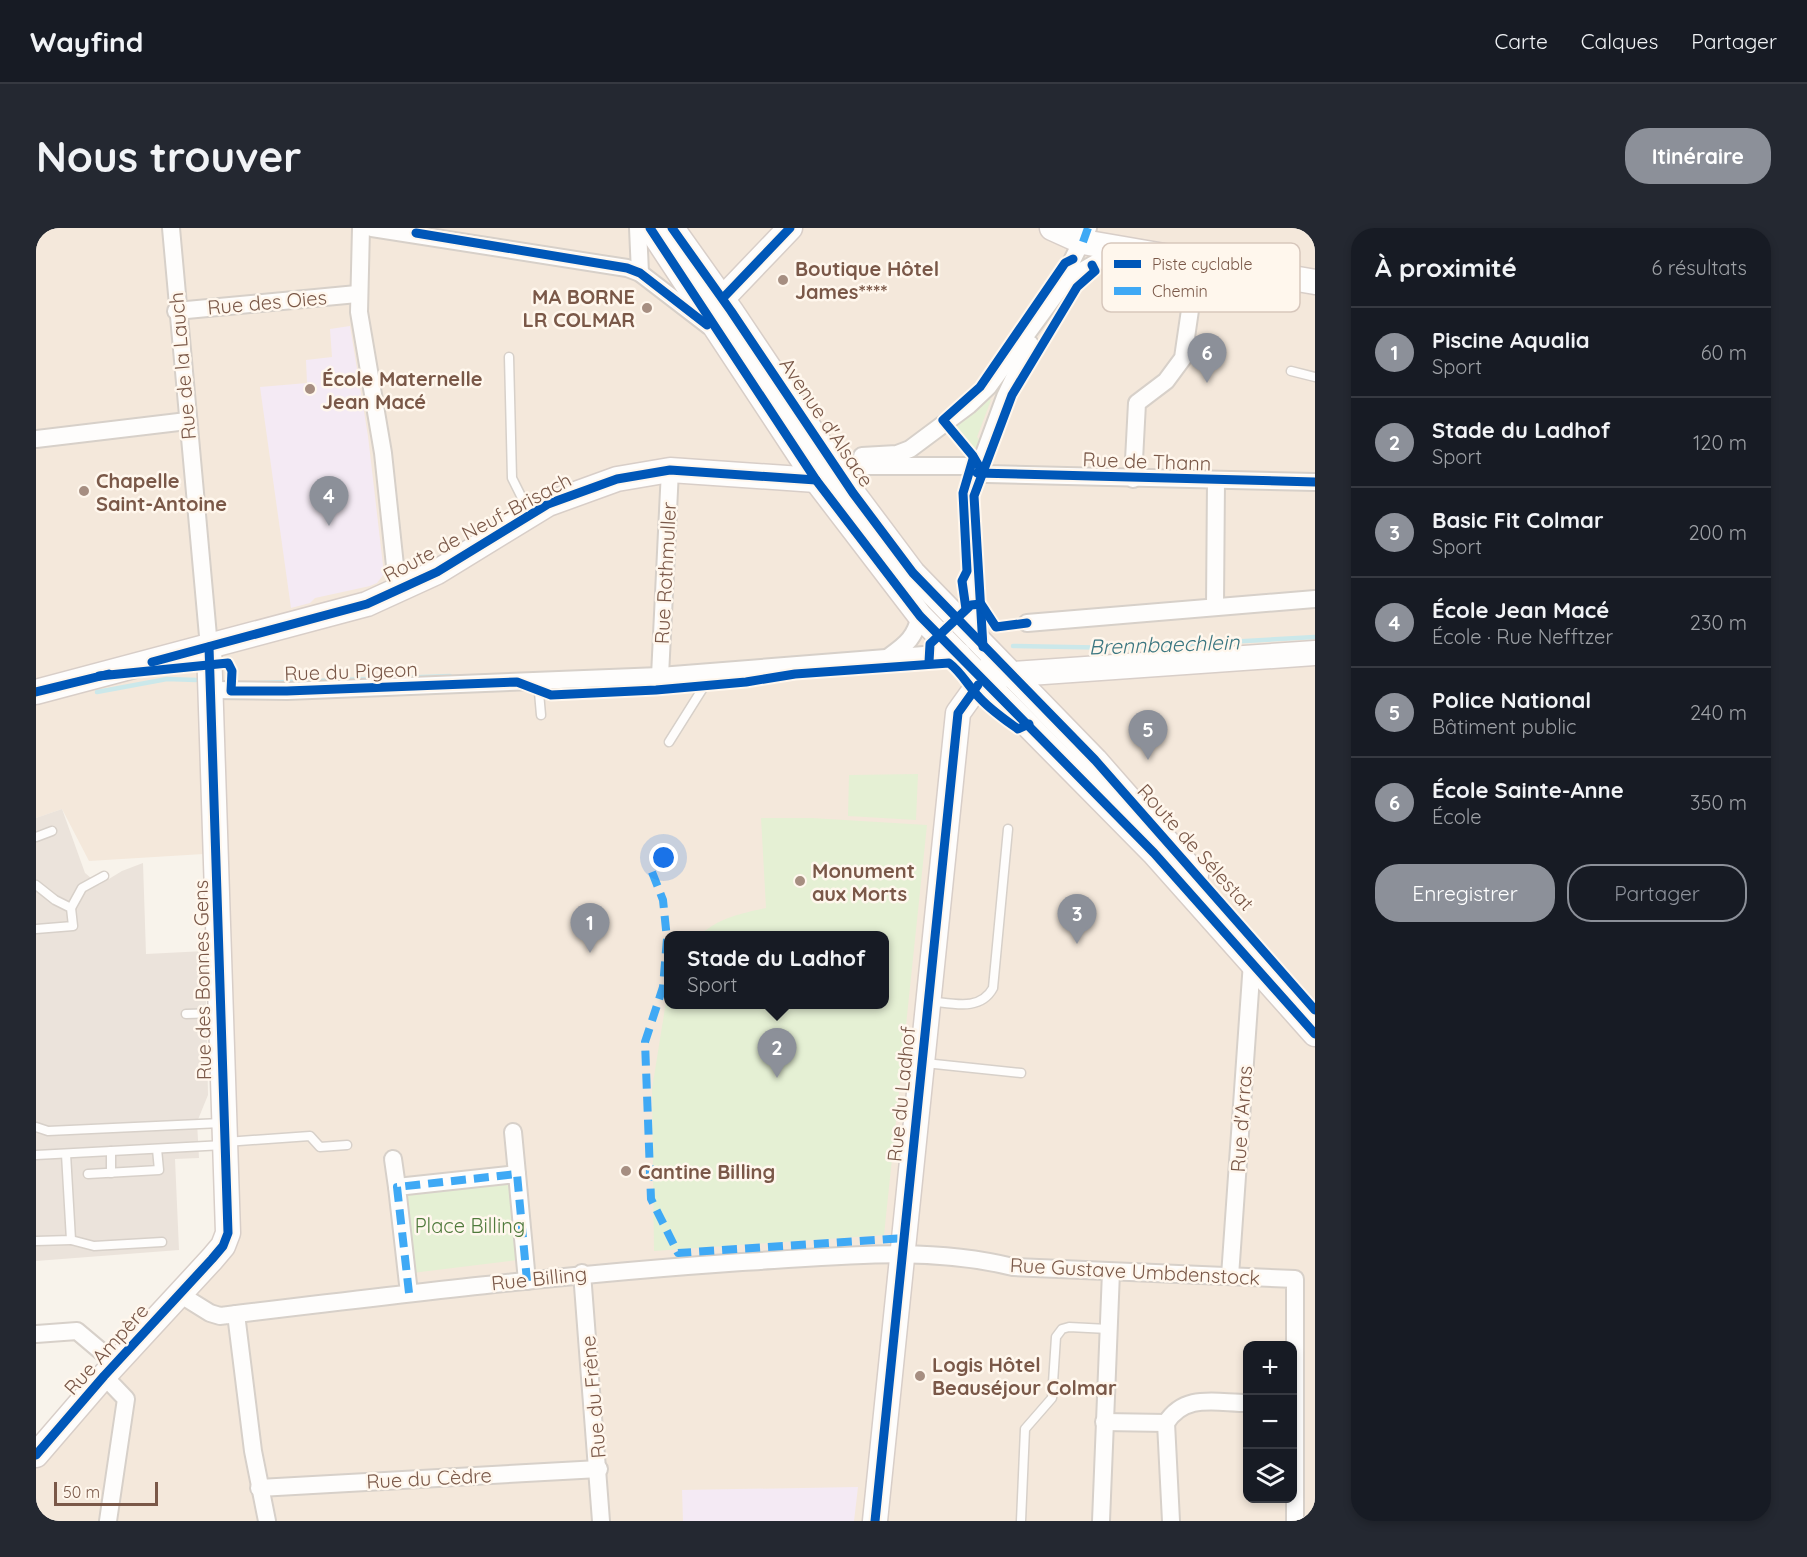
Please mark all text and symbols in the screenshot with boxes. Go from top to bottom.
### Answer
text: Wayfind [30,24,143,59]
text: Carte [1494,28,1548,54]
text: Calques [1581,28,1658,54]
text: Partager [1691,28,1777,54]
button: Itinéraire [1625,128,1771,184]
text: Nous trouver [36,130,301,183]
legend [1102,243,1300,312]
text: À proximité [1375,251,1517,284]
text: Piste cyclable [1152,254,1252,274]
text: 6 résultats [1651,255,1747,280]
place label: Boutique Hôtel James**** [795,256,939,304]
marker: Boutique Hôtel James**** [776,273,790,287]
text: Chemin [1152,281,1208,301]
street label: Rue des Oies [206,284,328,320]
place label: MA BORNE LR COLMAR [523,284,635,332]
street label: Rue de la Lauch [163,291,201,441]
marker: MA BORNE LR COLMAR [640,301,654,315]
text: Piscine Aqualia [1432,326,1590,354]
pin: 6 [1188,334,1226,383]
text: 1 [1391,340,1398,365]
text: 60 m [1701,340,1747,365]
street label: Avenue d'Alsace [775,353,879,491]
text: Sport [1432,354,1482,379]
place label: École Maternelle Jean Macé [322,366,483,414]
marker: École Maternelle Jean Macé [303,382,317,396]
text: Stade du Ladhof [1432,416,1610,444]
text: 2 [1389,430,1400,455]
text: 120 m [1693,430,1747,455]
text: Sport [1432,444,1482,469]
street label: Rue de Thann [1082,446,1212,476]
street label: Route de Neuf-Brisach [379,467,575,587]
place label: Chapelle Saint-Antoine [96,468,227,516]
pin: 4 [310,476,348,526]
marker: Chapelle Saint-Antoine [77,484,91,498]
street label: Rue Rothmuller [649,501,681,645]
text: Basic Fit Colmar [1432,506,1603,534]
text: 3 [1389,520,1400,545]
text: 200 m [1688,520,1747,545]
text: Sport [1432,534,1482,559]
text: École Jean Macé [1432,596,1609,624]
text: 4 [1389,610,1400,635]
text: 230 m [1690,610,1747,635]
text: École · Rue Nefftzer [1432,624,1613,649]
water label: Brennbaechlein [1088,628,1241,660]
street label: Rue du Pigeon [284,656,418,686]
text: Police National [1432,686,1591,714]
text: 5 [1389,700,1400,725]
text: 240 m [1690,700,1747,725]
pin: 5 [1128,710,1168,760]
text: Bâtiment public [1432,714,1576,739]
text: École Sainte-Anne [1432,776,1624,804]
street label: Route de Sélestat [1132,778,1260,916]
text: 6 [1389,790,1400,815]
text: 350 m [1690,790,1747,815]
text: École [1432,804,1482,829]
your location [649,843,678,872]
place label: Monument aux Morts [812,858,915,906]
button: Enregistrer [1375,864,1555,922]
button: Partager [1567,864,1747,922]
marker: Monument aux Morts [793,874,807,888]
street label: Rue des Bonnes Gens [188,880,216,1080]
pin: 3 [1058,894,1096,944]
pin: 1 [570,904,610,953]
popup [664,931,889,1009]
text: Stade du Ladhof [687,944,866,972]
text: Sport [687,972,737,997]
street label: Rue du Ladhof [881,1025,921,1163]
pin: 2 [758,1028,796,1078]
street label: Rue d'Arras [1225,1065,1257,1173]
place label: Cantine Billing [638,1159,775,1184]
marker: Cantine Billing [619,1164,633,1178]
park label: Place Billing [415,1213,525,1238]
street label: Rue Gustave Umbdenstock [1009,1252,1261,1290]
street label: Rue Billing [490,1261,588,1295]
street label: Rue Ampère [58,1298,154,1400]
street label: Rue du Frêne [575,1335,611,1459]
map controls [1243,1341,1297,1503]
button: + [1243,1341,1297,1395]
place label: Logis Hôtel Beauséjour Colmar [932,1352,1117,1400]
marker: Logis Hôtel Beauséjour Colmar [913,1369,927,1383]
button: − [1243,1395,1297,1449]
button: layers [1243,1449,1297,1503]
street label: Rue du Cèdre [366,1462,492,1494]
scale bar [54,1479,158,1506]
text: 50 m [63,1482,100,1502]

